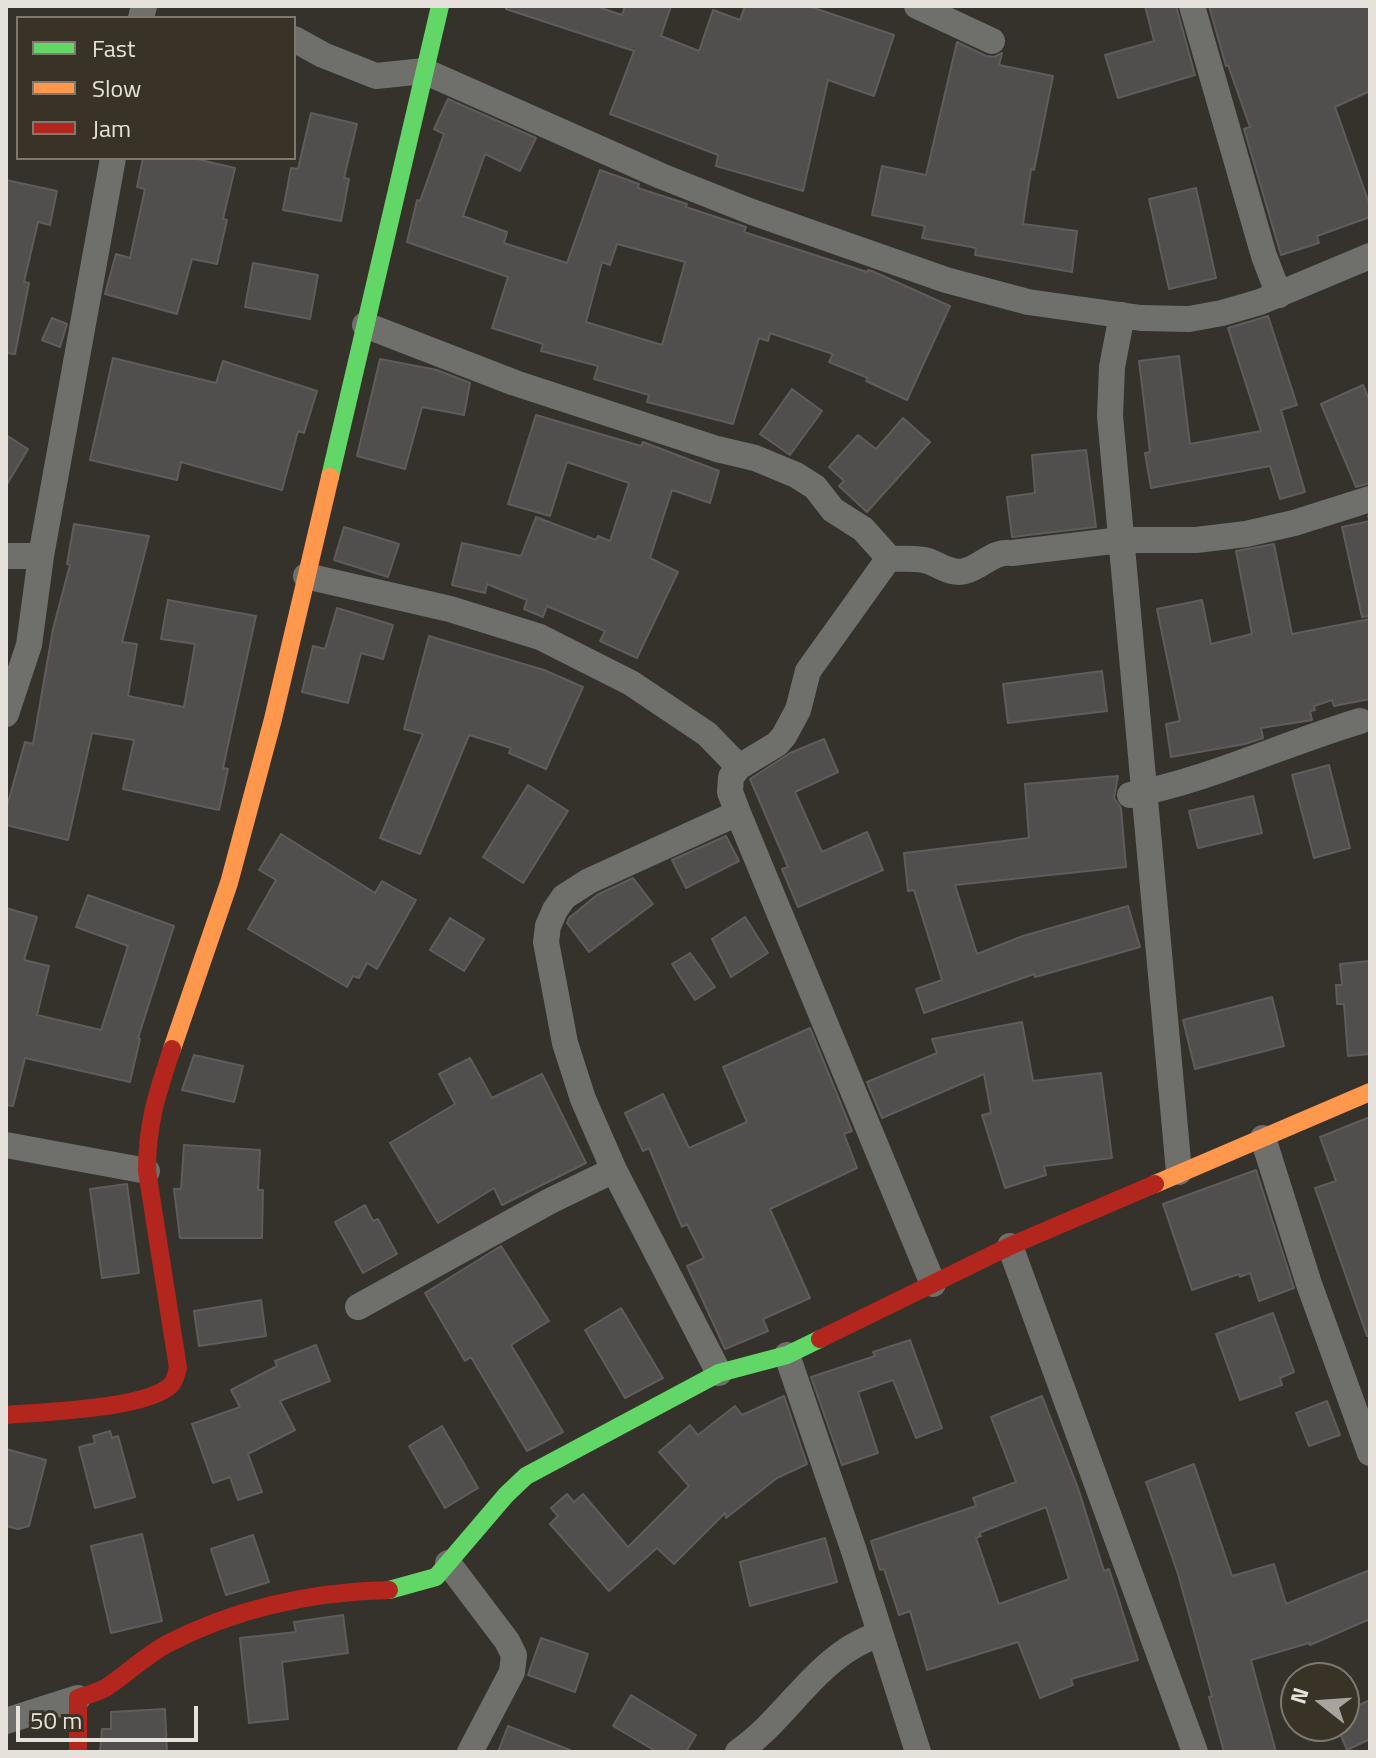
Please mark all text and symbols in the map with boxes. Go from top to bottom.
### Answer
legend [16,16,296,160]
text: Fast [92,30,135,66]
text: Slow [92,70,141,106]
text: Jam [92,110,131,146]
north arrow [1280,1662,1360,1742]
text: N [1280,1683,1317,1708]
scale bar [20,1690,202,1740]
text: 50 m [30,1702,82,1738]

